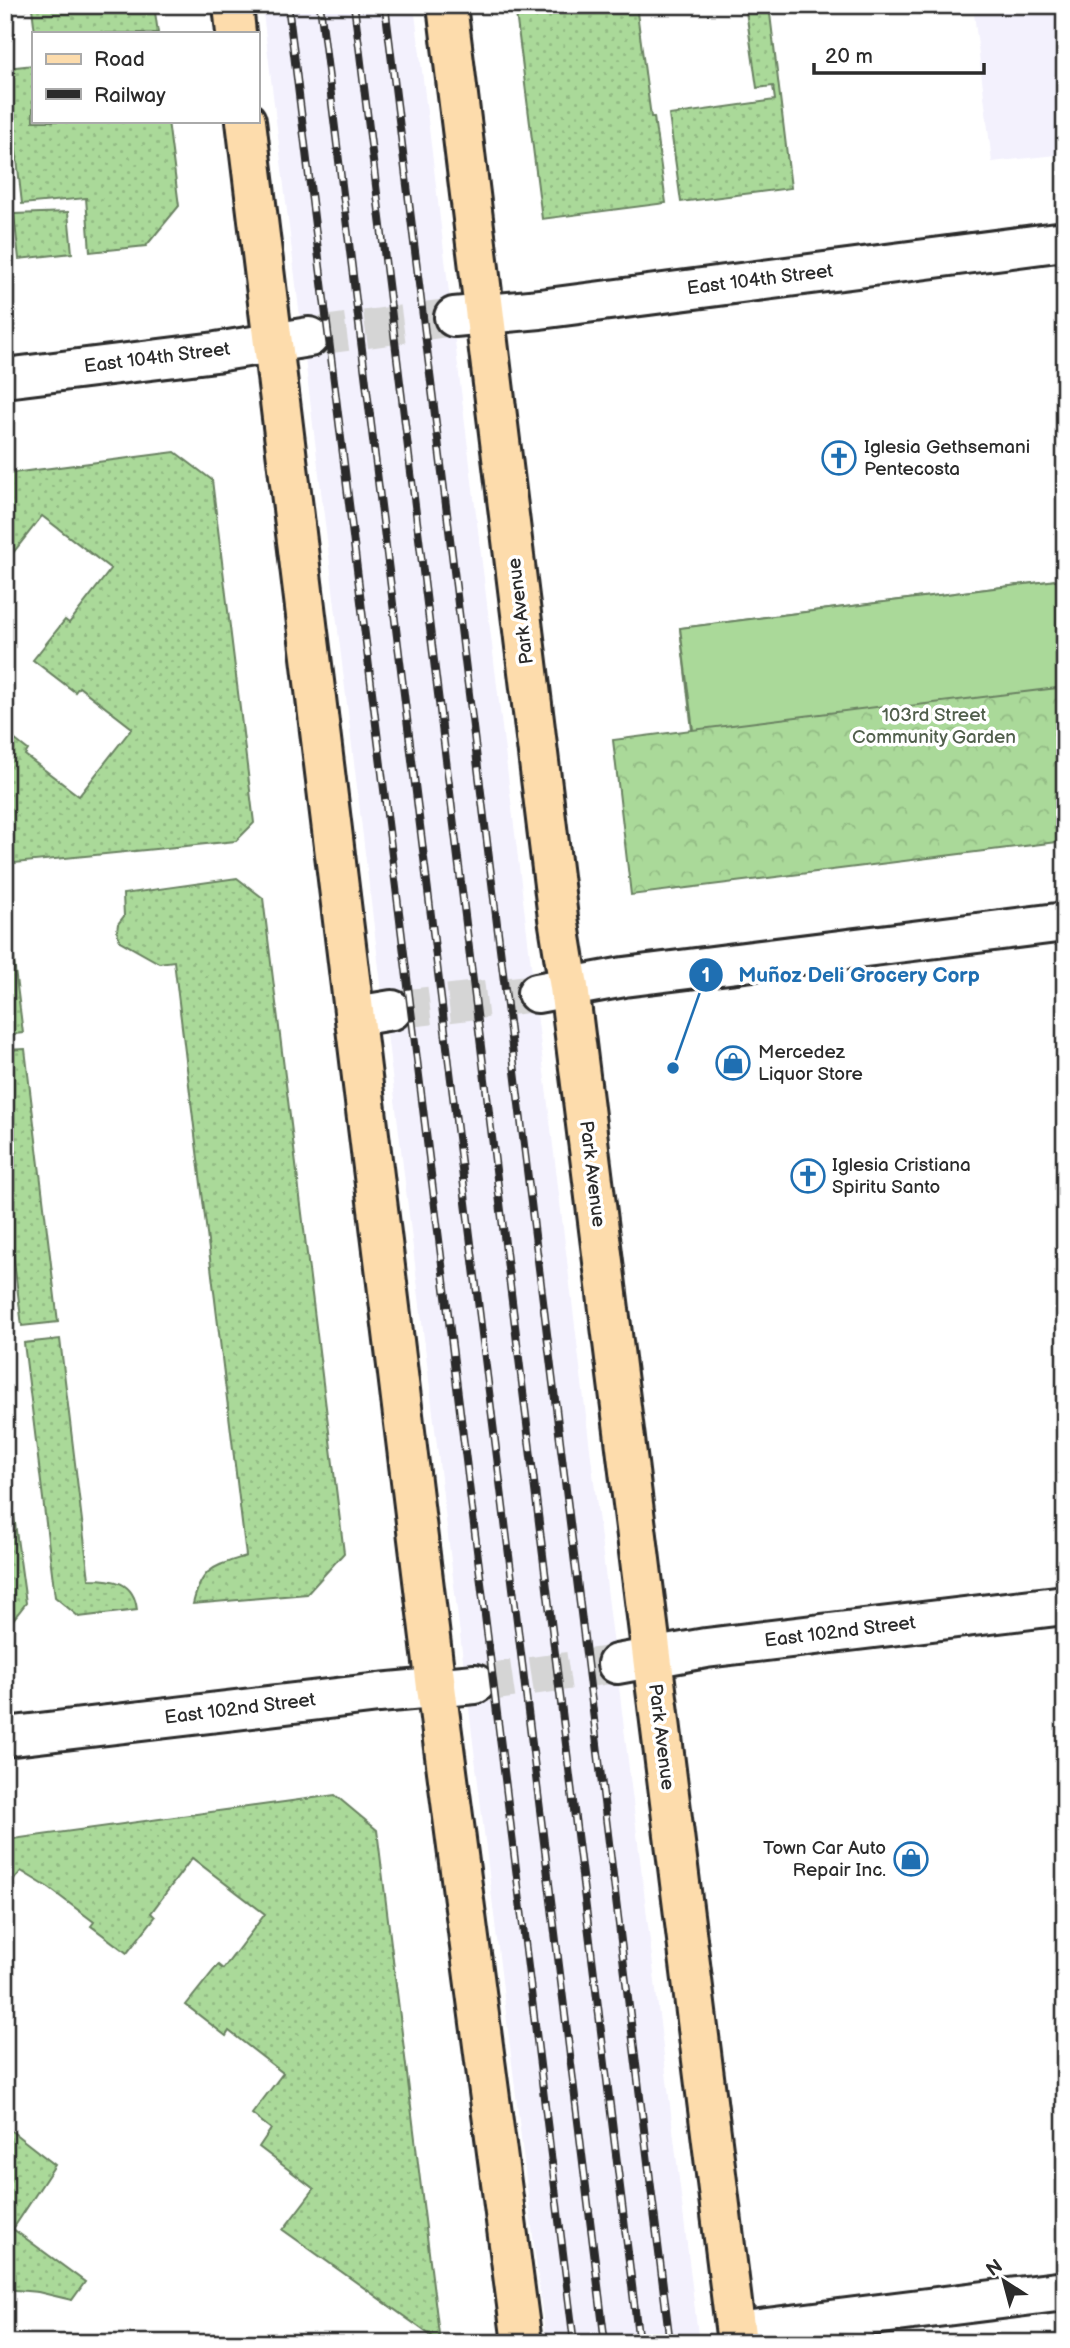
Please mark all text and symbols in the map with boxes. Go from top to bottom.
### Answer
legend [32,32,259,122]
scale bar [814,32,984,76]
text: 20 m [825,44,873,69]
text: Road [94,47,145,72]
text: Railway [94,83,166,108]
street label: East 104th Street [686,260,835,300]
street label: East 104th Street [83,338,232,378]
place label: Iglesia Gethsemani Pentecosta [864,436,1030,481]
church icon: Iglesia Gethsemani Pentecosta [820,439,858,477]
street label: Park Avenue [503,556,539,666]
park label: 103rd Street Community Garden [852,704,1016,749]
callout: Muñoz Deli Grocery Corp [689,954,994,996]
text: 1 [702,963,710,988]
text: Muñoz Deli Grocery Corp [738,963,980,988]
place label: Mercedez Liquor Store [758,1041,863,1086]
shop icon: Mercedez Liquor Store [714,1044,752,1082]
street label: Park Avenue [574,1119,610,1229]
place label: Iglesia Cristiana Spiritu Santo [832,1154,971,1199]
church icon: Iglesia Cristiana Spiritu Santo [789,1157,827,1195]
street label: East 102nd Street [763,1611,917,1653]
street label: Park Avenue [643,1682,679,1792]
street label: East 102nd Street [163,1688,317,1730]
place label: Town Car Auto Repair Inc. [763,1837,886,1882]
shop icon: Town Car Auto Repair Inc. [892,1840,930,1878]
north arrow [968,2246,1038,2316]
text: N [982,2255,1007,2282]

